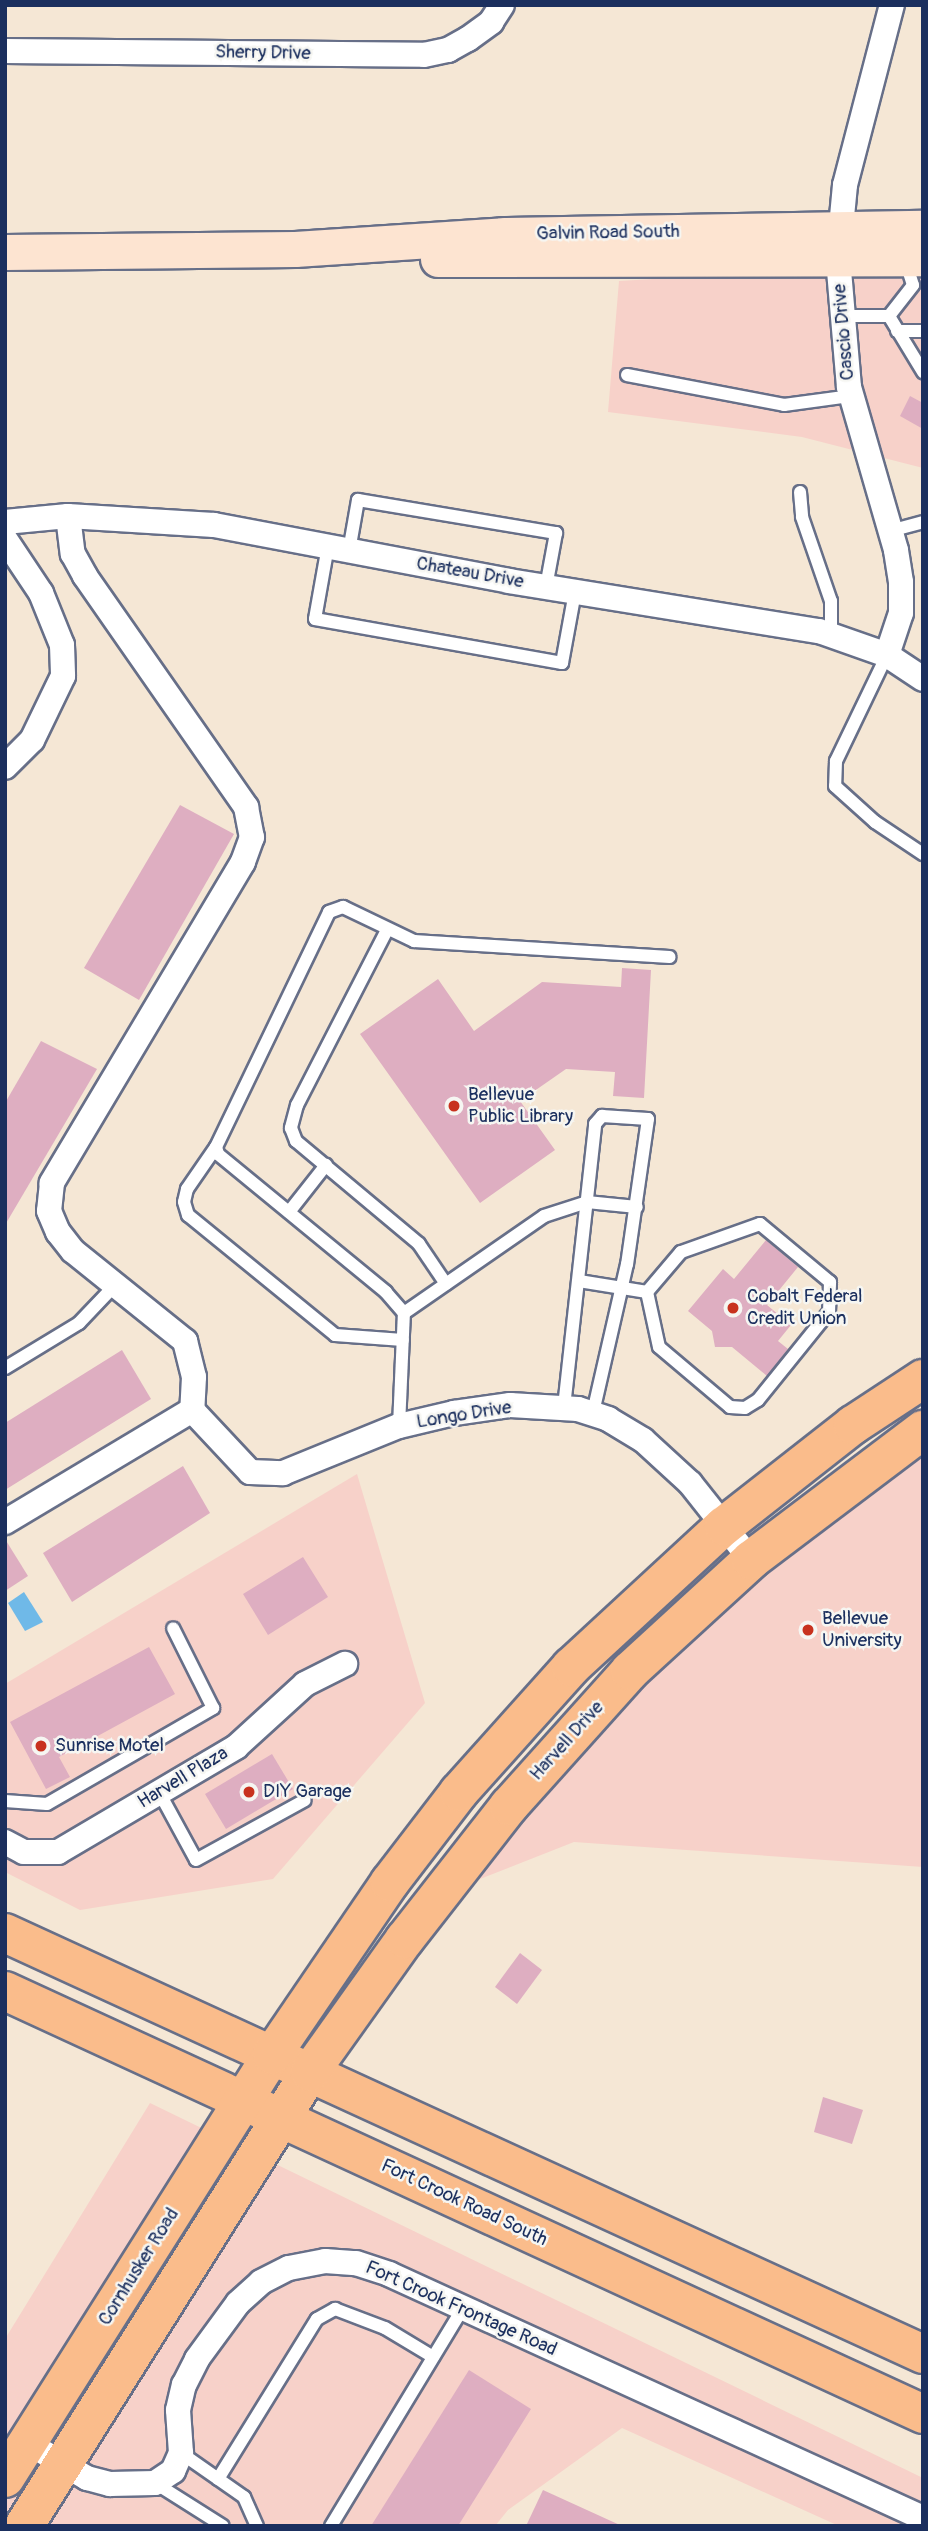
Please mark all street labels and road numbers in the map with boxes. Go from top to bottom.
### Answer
street label: Sherry Drive [215,41,311,65]
street label: Galvin Road South [536,220,680,246]
street label: Cascio Drive [828,283,860,381]
street label: Chateau Drive [415,552,525,594]
street label: Longo Drive [415,1396,513,1434]
street label: Harvell Drive [525,1696,609,1786]
street label: Harvell Plaza [134,1742,232,1814]
street label: Fort Crook Road South [377,2154,551,2252]
street label: Cornhusker Road [94,2204,184,2330]
street label: Fort Crook Frontage Road [362,2256,560,2362]

